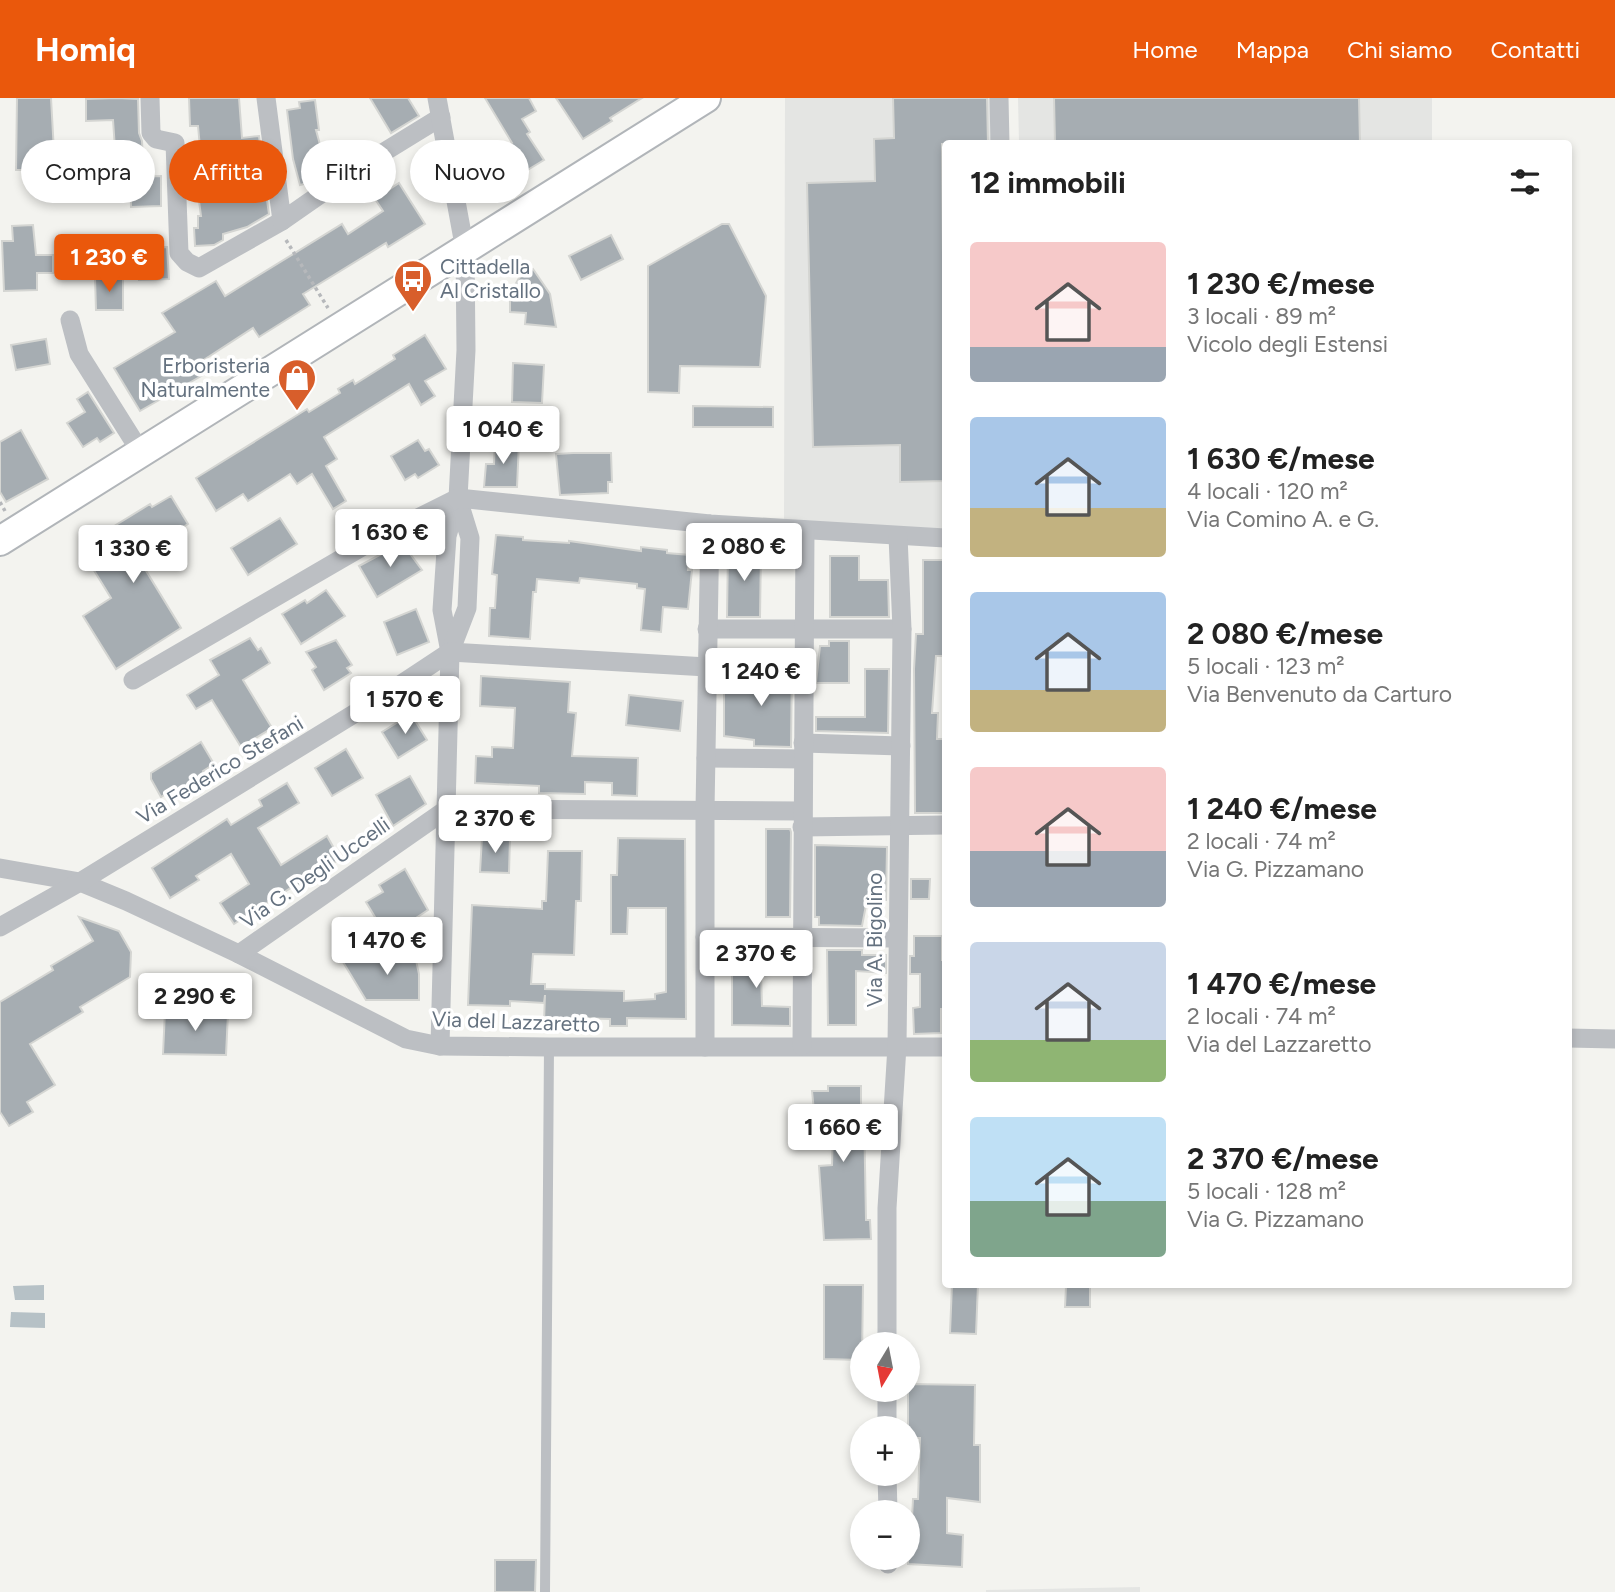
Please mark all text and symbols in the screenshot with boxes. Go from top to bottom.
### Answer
text: Homiq [35,30,136,69]
text: Home [1132,35,1198,64]
text: Mappa [1236,35,1309,64]
text: Chi siamo [1347,35,1452,64]
text: Contatti [1490,35,1580,64]
chip: Compra [21,140,155,203]
chip: Affitta [169,140,287,203]
chip: Filtri [301,140,396,203]
chip: Nuovo [410,140,529,203]
icon: filters [1506,163,1544,201]
text: 12 immobili [970,164,1126,201]
pin: 1 230 € [44,234,174,294]
text: 1 230 € [70,243,148,271]
place label: Cittadella Al Cristallo [440,254,541,303]
bus stop icon: Cittadella Al Cristallo [392,258,434,313]
text: 1 230 €/mese [1187,265,1375,302]
icon: home [1026,270,1110,354]
text: 3 locali · 89 m² [1187,302,1336,330]
text: Vicolo degli Estensi [1187,330,1388,358]
place label: Erboristeria Naturalmente [141,353,270,402]
shop icon: Erboristeria Naturalmente [276,357,318,412]
pin: 1 040 € [438,406,568,466]
text: 1 040 € [462,415,544,443]
text: 1 630 €/mese [1187,440,1375,477]
icon: home [1026,445,1110,529]
text: 4 locali · 120 m² [1187,477,1348,505]
text: Via Comino A. e G. [1187,505,1379,533]
pin: 1 630 € [325,510,455,569]
text: 1 630 € [351,518,429,546]
pin: 2 080 € [679,524,809,583]
pin: 1 330 € [68,526,198,585]
text: 2 080 € [702,532,786,560]
text: 1 330 € [94,534,172,562]
text: 2 080 €/mese [1187,615,1383,652]
icon: home [1026,620,1110,704]
pin: 1 240 € [696,648,826,708]
text: 5 locali · 123 m² [1187,652,1345,680]
text: 1 240 € [721,657,801,685]
pin: 1 570 € [340,676,470,736]
text: Via Benvenuto da Carturo [1187,680,1452,708]
text: 1 570 € [366,685,444,713]
street label: Via Federico Stefani [132,710,308,829]
text: 1 240 €/mese [1187,790,1377,827]
icon: home [1026,795,1110,879]
pin: 2 370 € [430,796,560,855]
text: 2 370 € [455,804,535,832]
street label: Via G. Degli Uccelli [235,812,394,934]
text: 2 locali · 74 m² [1187,827,1336,855]
text: Via G. Pizzamano [1187,855,1364,883]
street label: Via A. Bigolino [862,873,887,1007]
pin: 1 470 € [322,918,452,977]
text: 1 470 € [348,926,426,954]
pin: 2 370 € [691,930,821,990]
text: 2 370 € [716,939,796,967]
text: 1 470 €/mese [1187,965,1376,1002]
icon: home [1026,970,1110,1054]
pin: 2 290 € [130,974,260,1033]
text: 2 290 € [154,982,236,1010]
text: 2 locali · 74 m² [1187,1002,1336,1030]
street label: Via del Lazzaretto [431,1006,601,1037]
text: Via del Lazzaretto [1187,1030,1371,1058]
pin: 1 660 € [778,1104,908,1164]
text: 1 660 € [804,1113,882,1141]
text: 2 370 €/mese [1187,1140,1379,1177]
icon: home [1026,1145,1110,1229]
text: 5 locali · 128 m² [1187,1177,1346,1205]
text: Via G. Pizzamano [1187,1205,1364,1233]
north arrow [850,1332,920,1402]
map controls [850,1332,920,1570]
button: + [850,1416,920,1486]
button: − [850,1500,920,1570]

